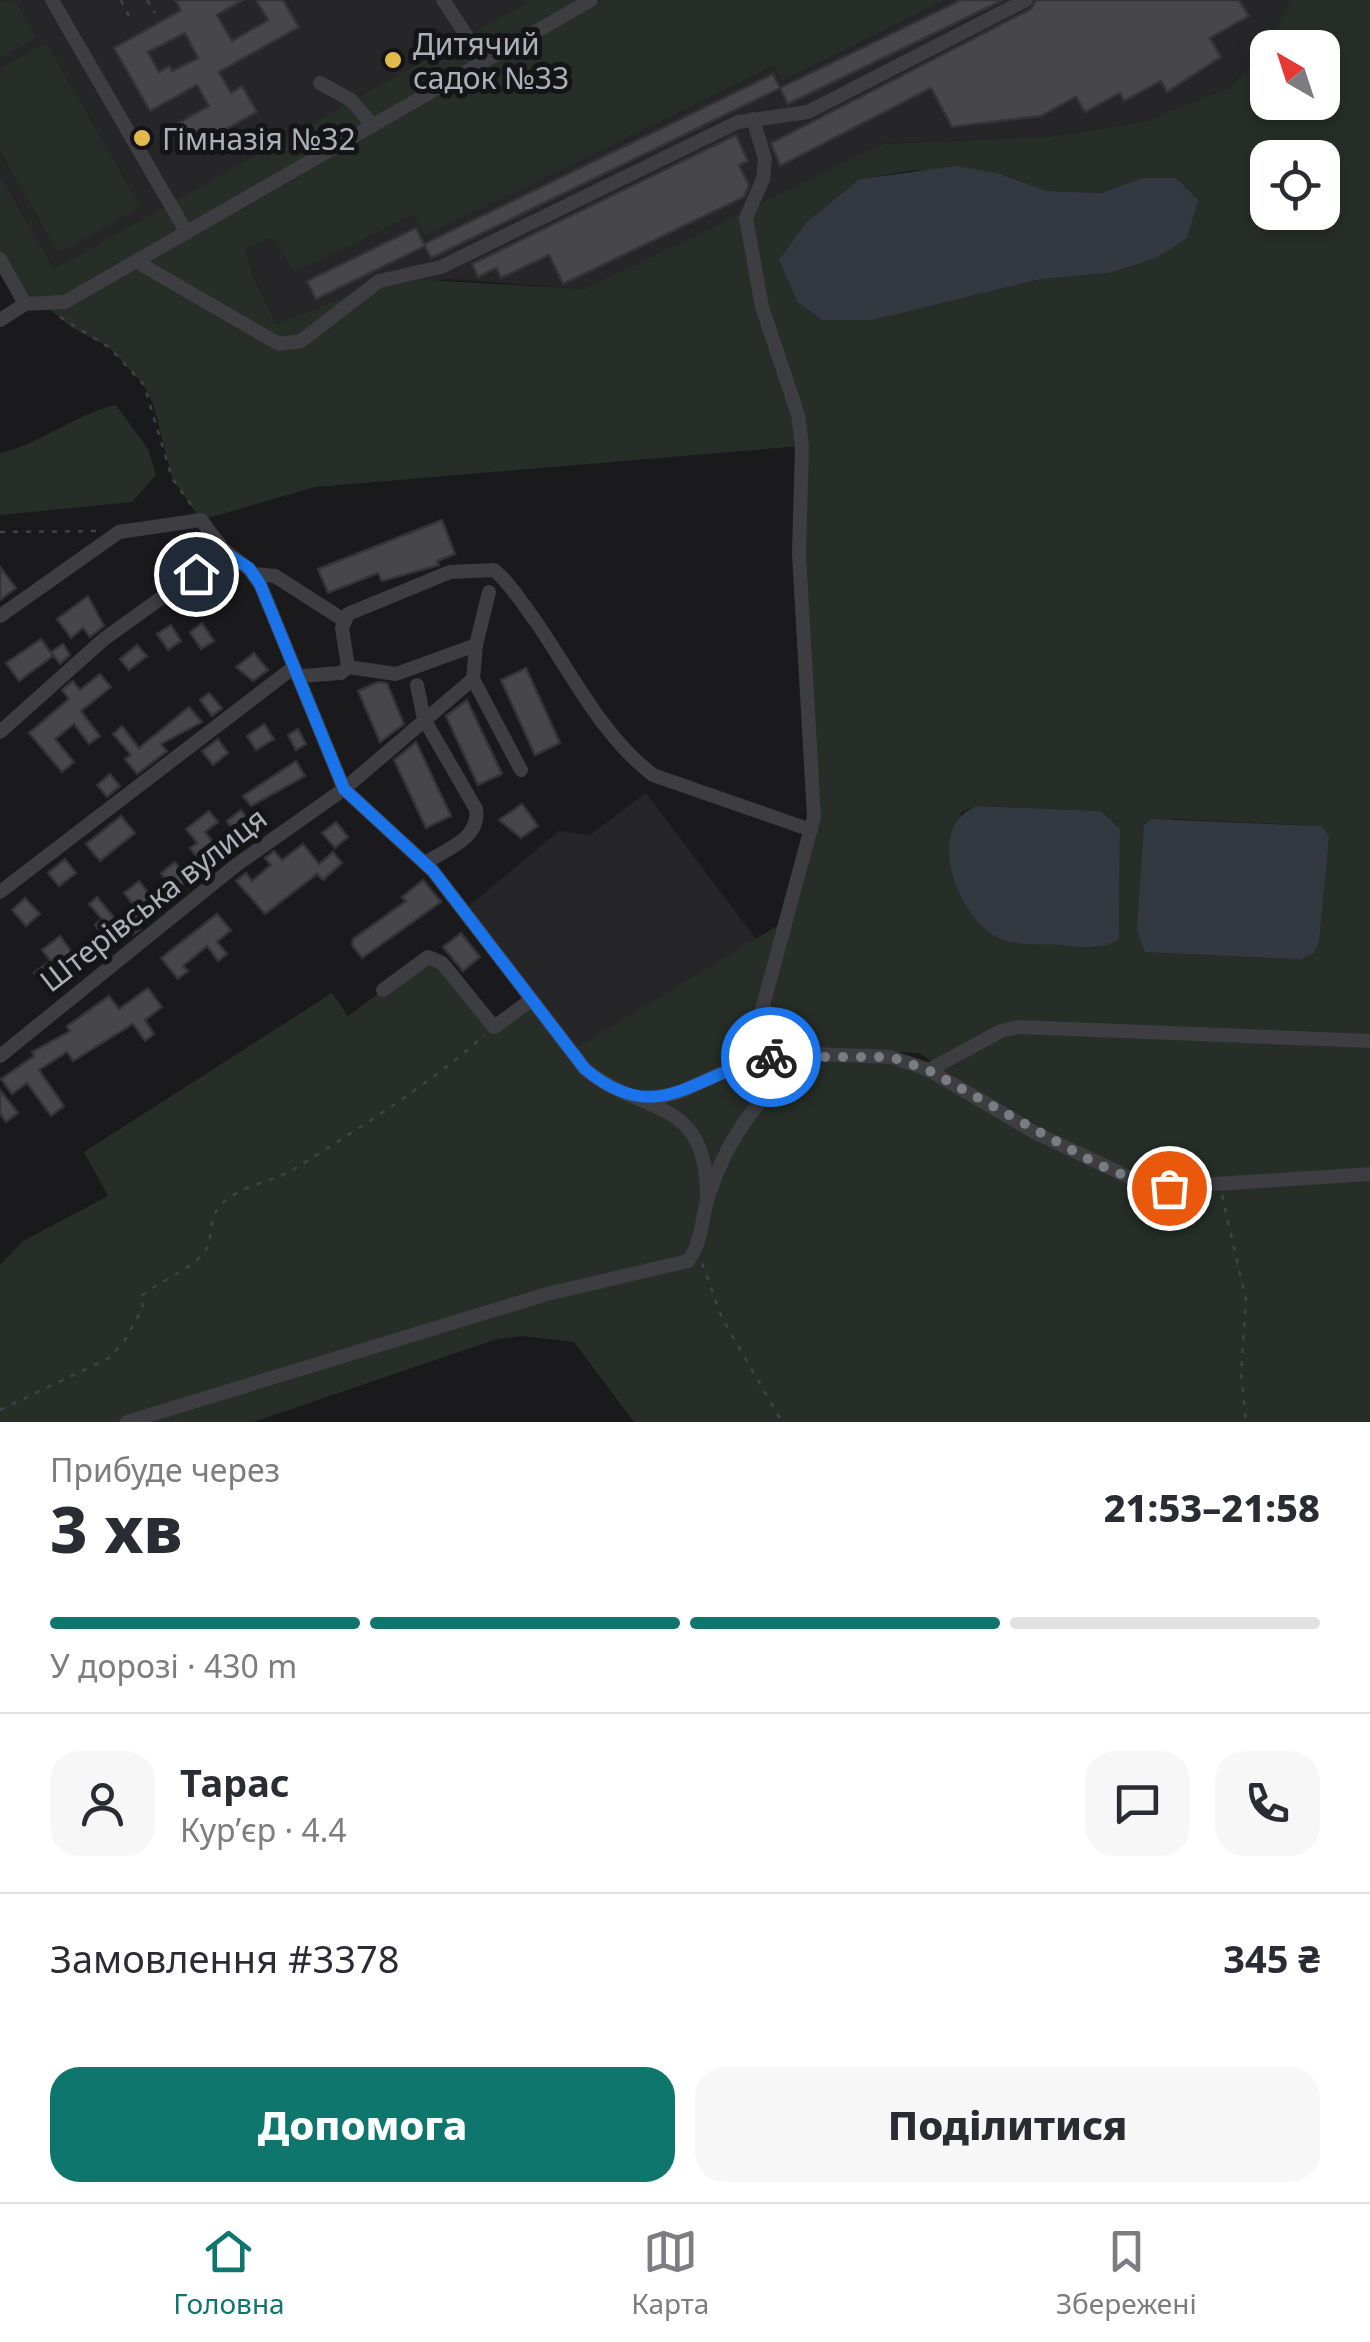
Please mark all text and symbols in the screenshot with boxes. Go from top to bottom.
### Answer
place label: Дитячий садок №33 [413,23,569,98]
north arrow [1250,30,1340,120]
map controls [1250,30,1340,230]
marker: Дитячий садок №33 [382,49,404,71]
place label: Гімназія №32 [162,118,356,159]
marker: Гімназія №32 [131,127,153,149]
button: locate [1250,140,1340,230]
pin [154,532,239,617]
icon: home [169,547,224,602]
street label: Штерівська вулиця [31,797,275,1001]
courier [721,1007,821,1107]
icon: bike [744,1030,799,1085]
pin [1127,1146,1212,1231]
icon: bag [1142,1161,1197,1216]
text: Прибуде через [50,1448,280,1491]
text: 21:53–21:58 [1104,1481,1320,1533]
text: 3 хв [50,1484,183,1572]
text: У дорозі · 430 m [50,1644,297,1687]
button: person [50,1751,155,1856]
button: chat [1085,1751,1190,1856]
button: phone [1215,1751,1320,1856]
text: Тарас [180,1756,290,1808]
text: Кур’єр · 4.4 [180,1808,347,1851]
text: Замовлення #3378 [50,1932,399,1984]
text: 345 ₴ [1223,1932,1320,1984]
button: Допомога [50,2067,675,2182]
button: Поділитися [695,2067,1320,2182]
tab: Головна [173,2224,285,2322]
tab: Карта [631,2224,709,2322]
tab: Збережені [1056,2224,1197,2322]

